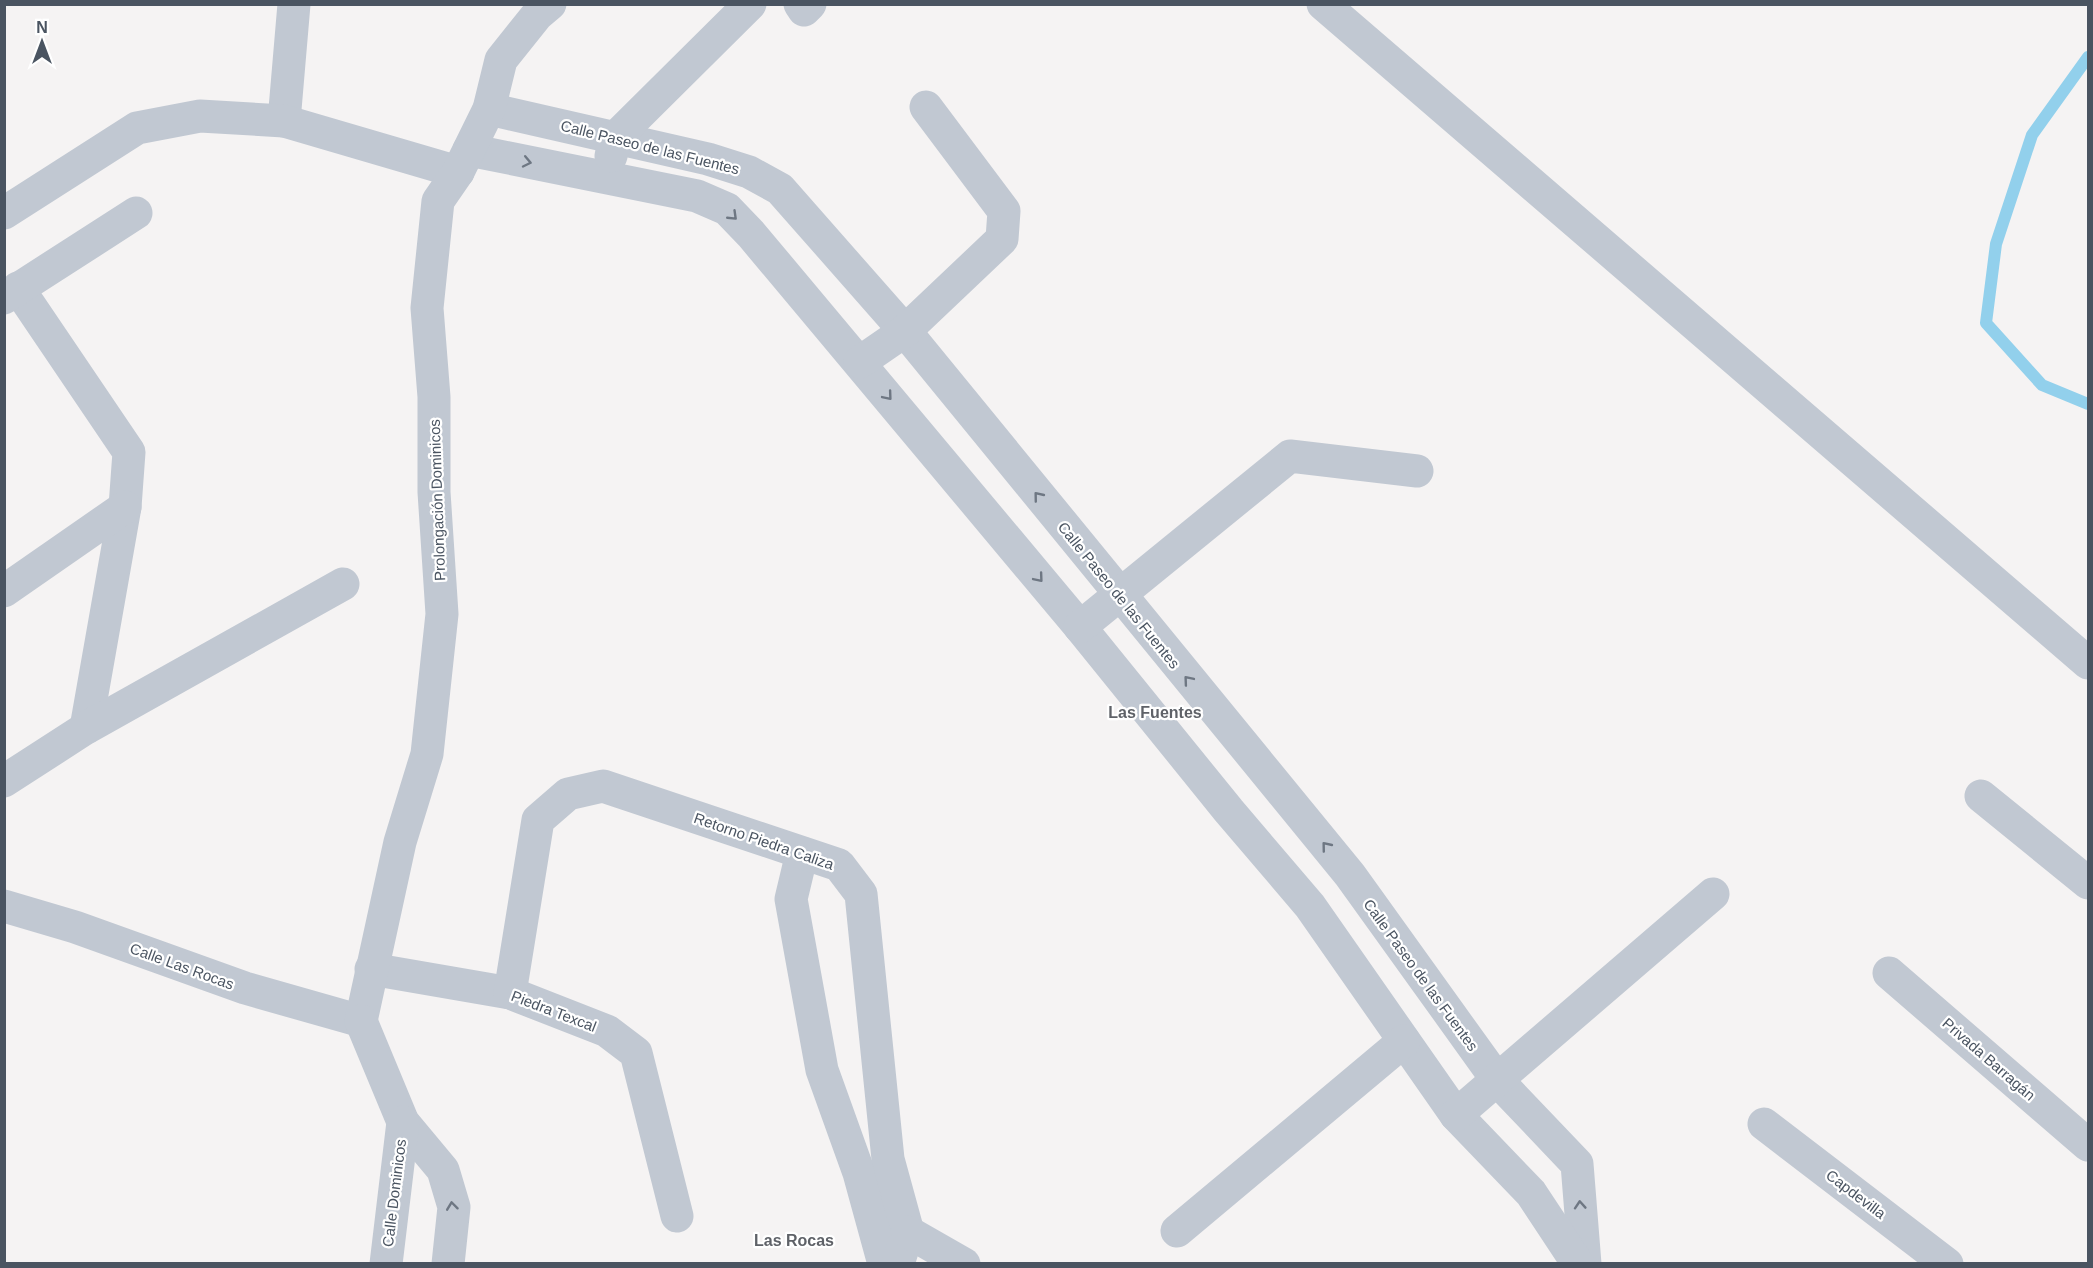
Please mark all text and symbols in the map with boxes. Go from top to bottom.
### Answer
north arrow [12,12,72,72]
text: N [36,19,48,36]
street label: Calle Paseo de las Fuentes [559,117,741,177]
one-way arrow [521,155,531,168]
one-way arrow [727,209,737,220]
one-way arrow [880,389,891,400]
street label: Prolongación Dominicos [426,419,448,581]
one-way arrow [1035,492,1046,503]
street label: Calle Paseo de las Fuentes [1055,518,1183,672]
one-way arrow [1032,571,1043,582]
one-way arrow [1185,676,1196,687]
district label: Las Fuentes [1108,704,1202,721]
street label: Retorno Piedra Caliza [692,809,837,873]
one-way arrow [1322,842,1333,853]
street label: Calle Paseo de las Fuentes [1360,896,1482,1054]
street label: Calle Las Rocas [128,939,236,993]
street label: Piedra Texcal [509,987,599,1035]
street label: Privada Barragán [1939,1014,2039,1104]
street label: Calle Dominicos [379,1138,409,1248]
street label: Capdevilla [1823,1166,1890,1222]
one-way arrow [446,1201,459,1210]
one-way arrow [1574,1201,1587,1210]
district label: Las Rocas [754,1232,834,1249]

